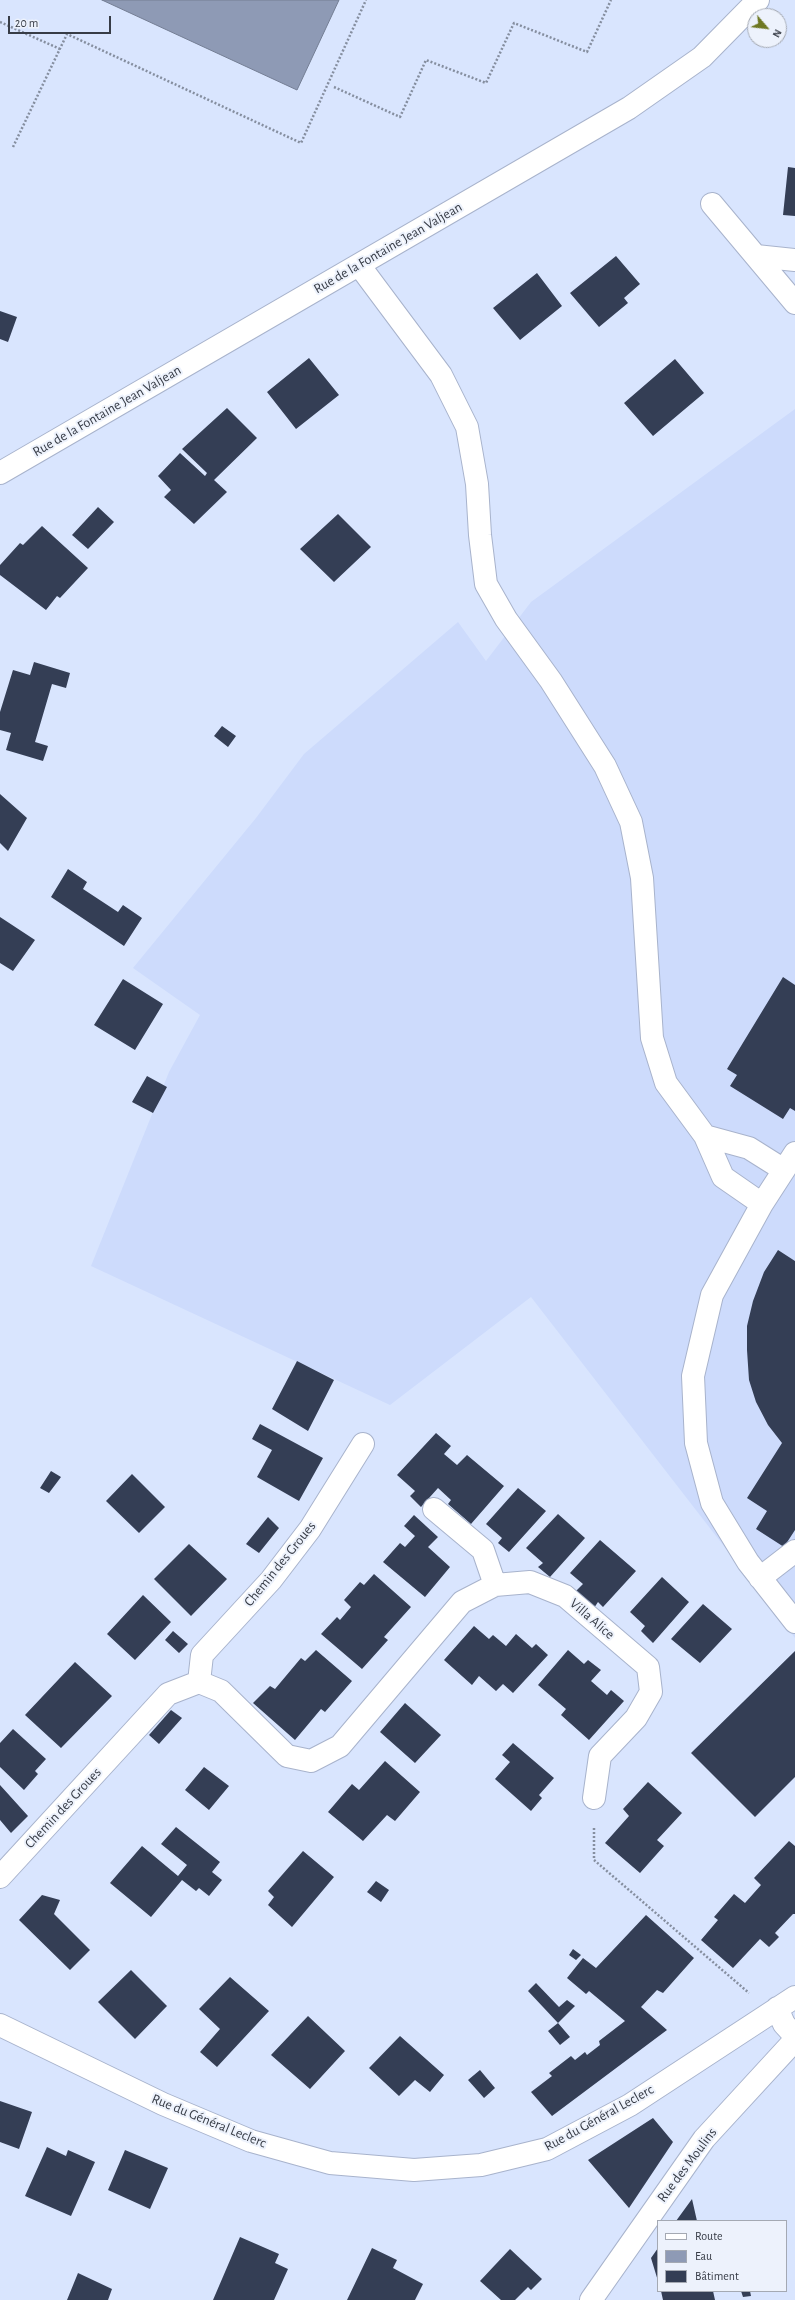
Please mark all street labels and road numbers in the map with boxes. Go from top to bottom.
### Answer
street label: Rue de la Fontaine Jean Valjean [311,199,465,297]
street label: Rue de la Fontaine Jean Valjean [30,362,184,460]
street label: Chemin des Groues [241,1518,319,1610]
street label: Villa Alice [566,1595,618,1643]
street label: Chemin des Groues [21,1764,105,1852]
street label: Rue du Général Leclerc [541,2081,657,2155]
street label: Rue du Général Leclerc [149,2090,269,2152]
street label: Rue des Moulins [654,2125,720,2205]

